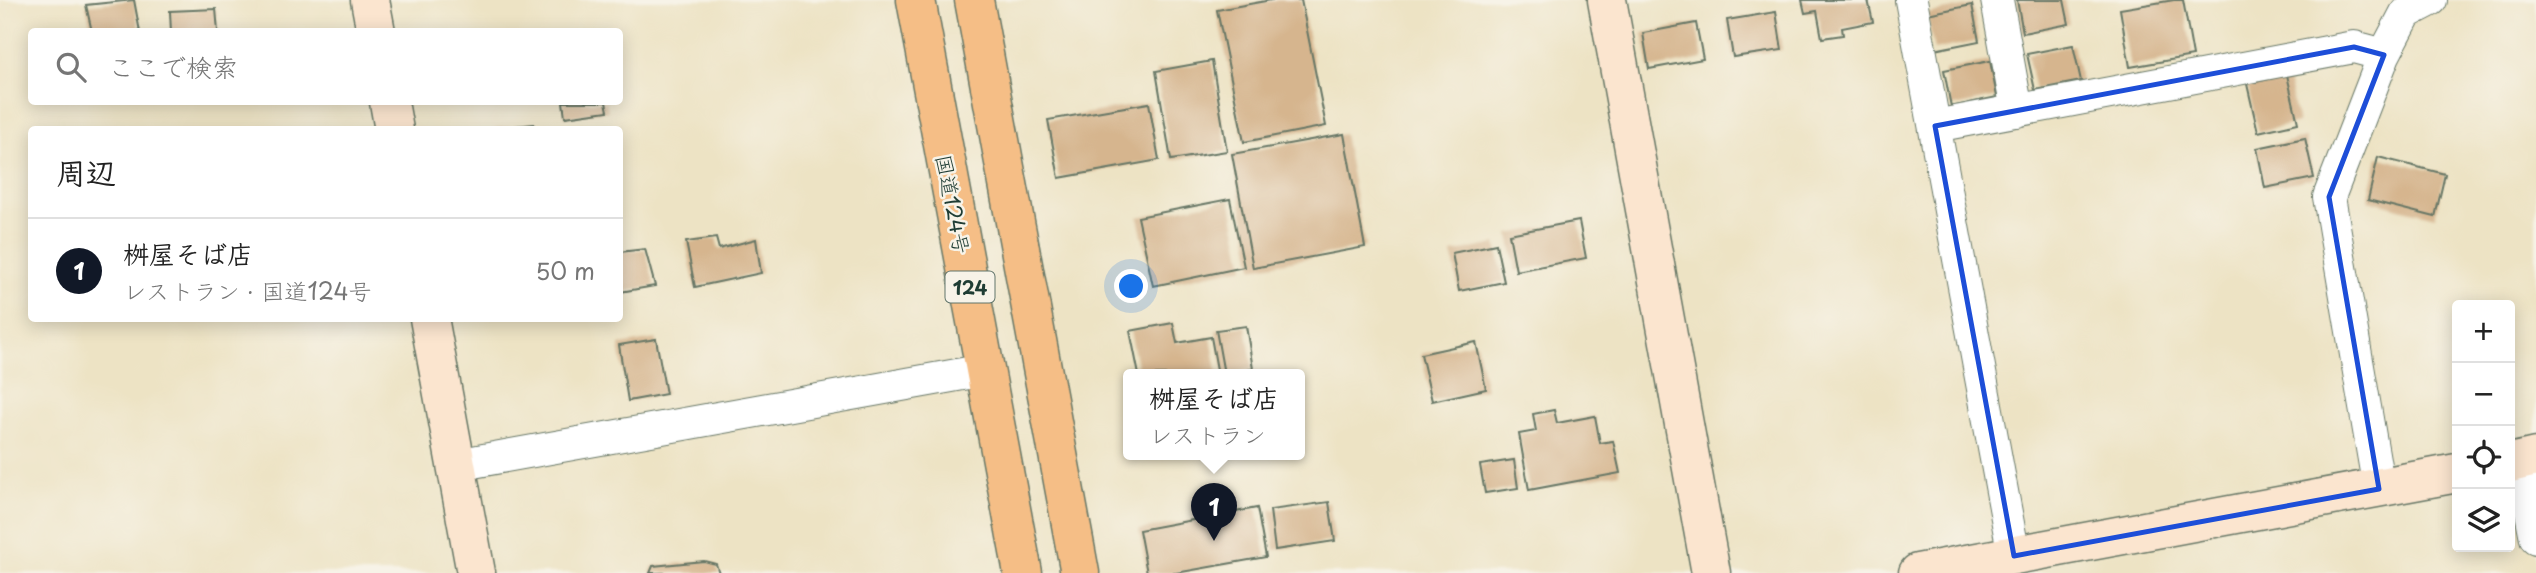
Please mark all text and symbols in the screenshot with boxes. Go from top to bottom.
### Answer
search box [28,28,623,105]
text: ここで検索 [108,47,238,86]
icon: search [52,48,90,86]
text: 周辺 [56,149,116,194]
street label: 国道124号 [929,152,979,256]
text: 桝屋そば店 [123,234,253,273]
text: 1 [74,253,85,288]
text: 50 m [535,253,595,288]
your location [1114,269,1148,303]
road number: 124 [946,272,995,302]
text: レストラン · 国道124号 [123,273,372,308]
map controls [2452,300,2515,552]
button: + [2452,300,2515,363]
button: − [2452,363,2515,426]
popup [1123,369,1305,460]
text: 桝屋そば店 [1149,378,1279,417]
text: レストラン [1149,417,1266,452]
button: locate [2452,426,2515,489]
pin: 1 [1191,483,1237,541]
button: layers [2452,489,2515,552]

